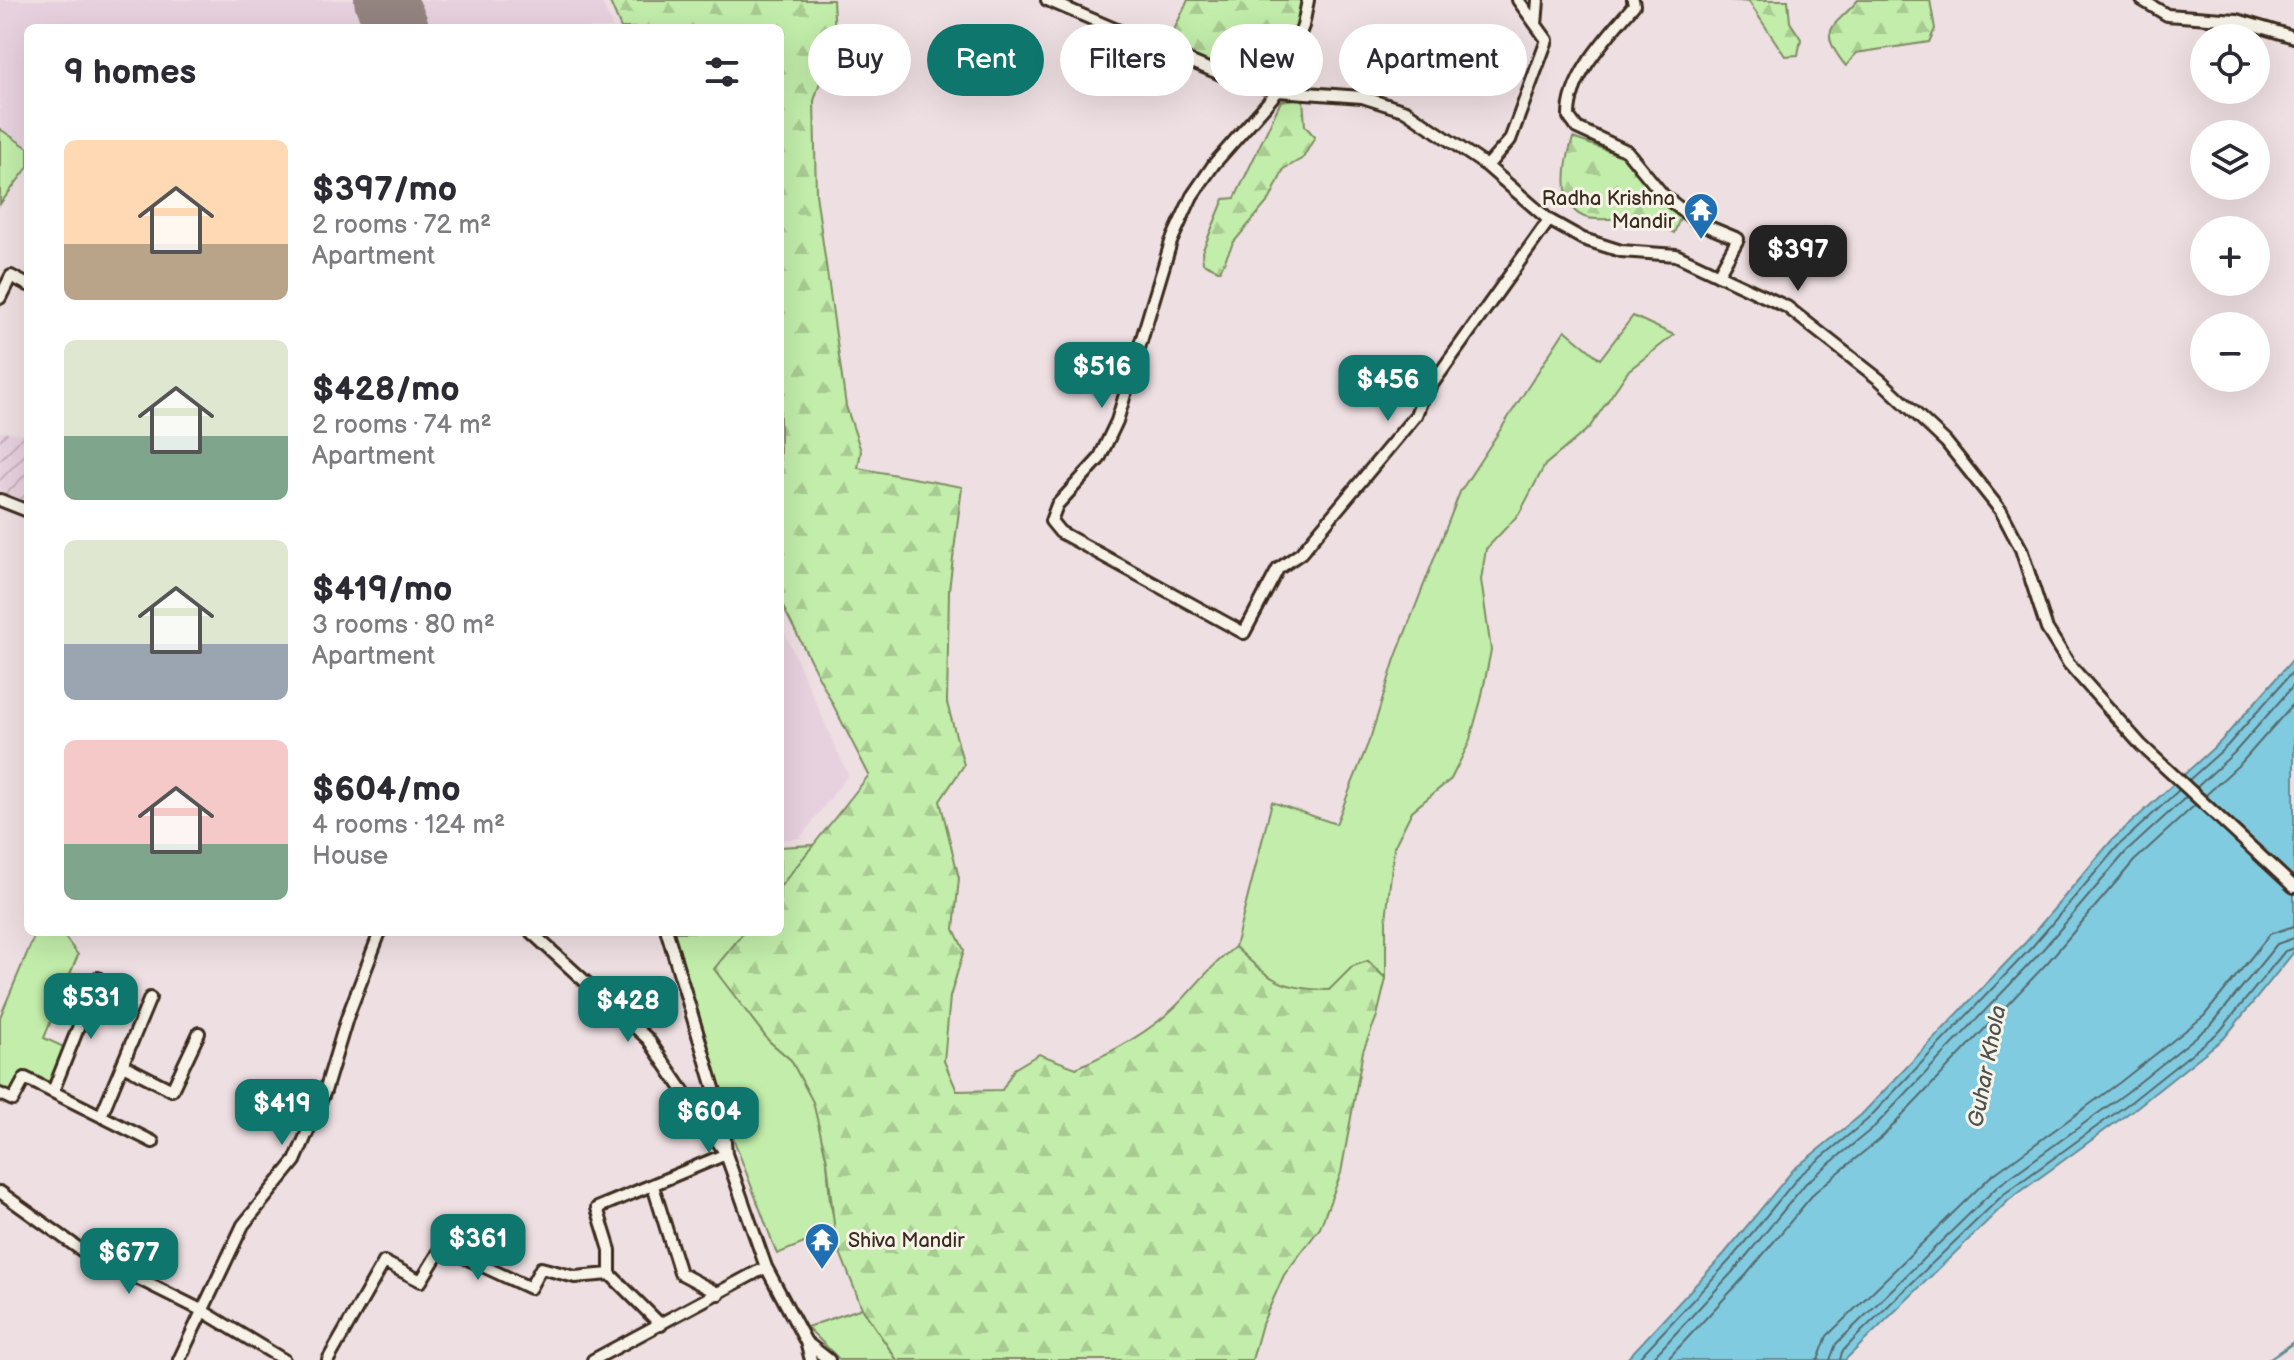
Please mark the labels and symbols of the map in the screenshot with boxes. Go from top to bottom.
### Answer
place label: Radha Krishna Mandir [1542,187,1676,234]
temple icon: Radha Krishna Mandir [1682,191,1720,241]
pin: $397 [1751,225,1845,293]
pin: $516 [1055,342,1149,410]
pin: $456 [1341,355,1435,423]
pin: $531 [44,973,138,1041]
pin: $428 [581,976,675,1044]
water label: Guhar Khola [1962,1003,2013,1129]
pin: $419 [235,1079,329,1147]
pin: $604 [662,1087,756,1155]
pin: $361 [431,1214,525,1282]
temple icon: Shiva Mandir [803,1221,841,1271]
pin: $677 [82,1228,176,1296]
place label: Shiva Mandir [848,1229,965,1253]

